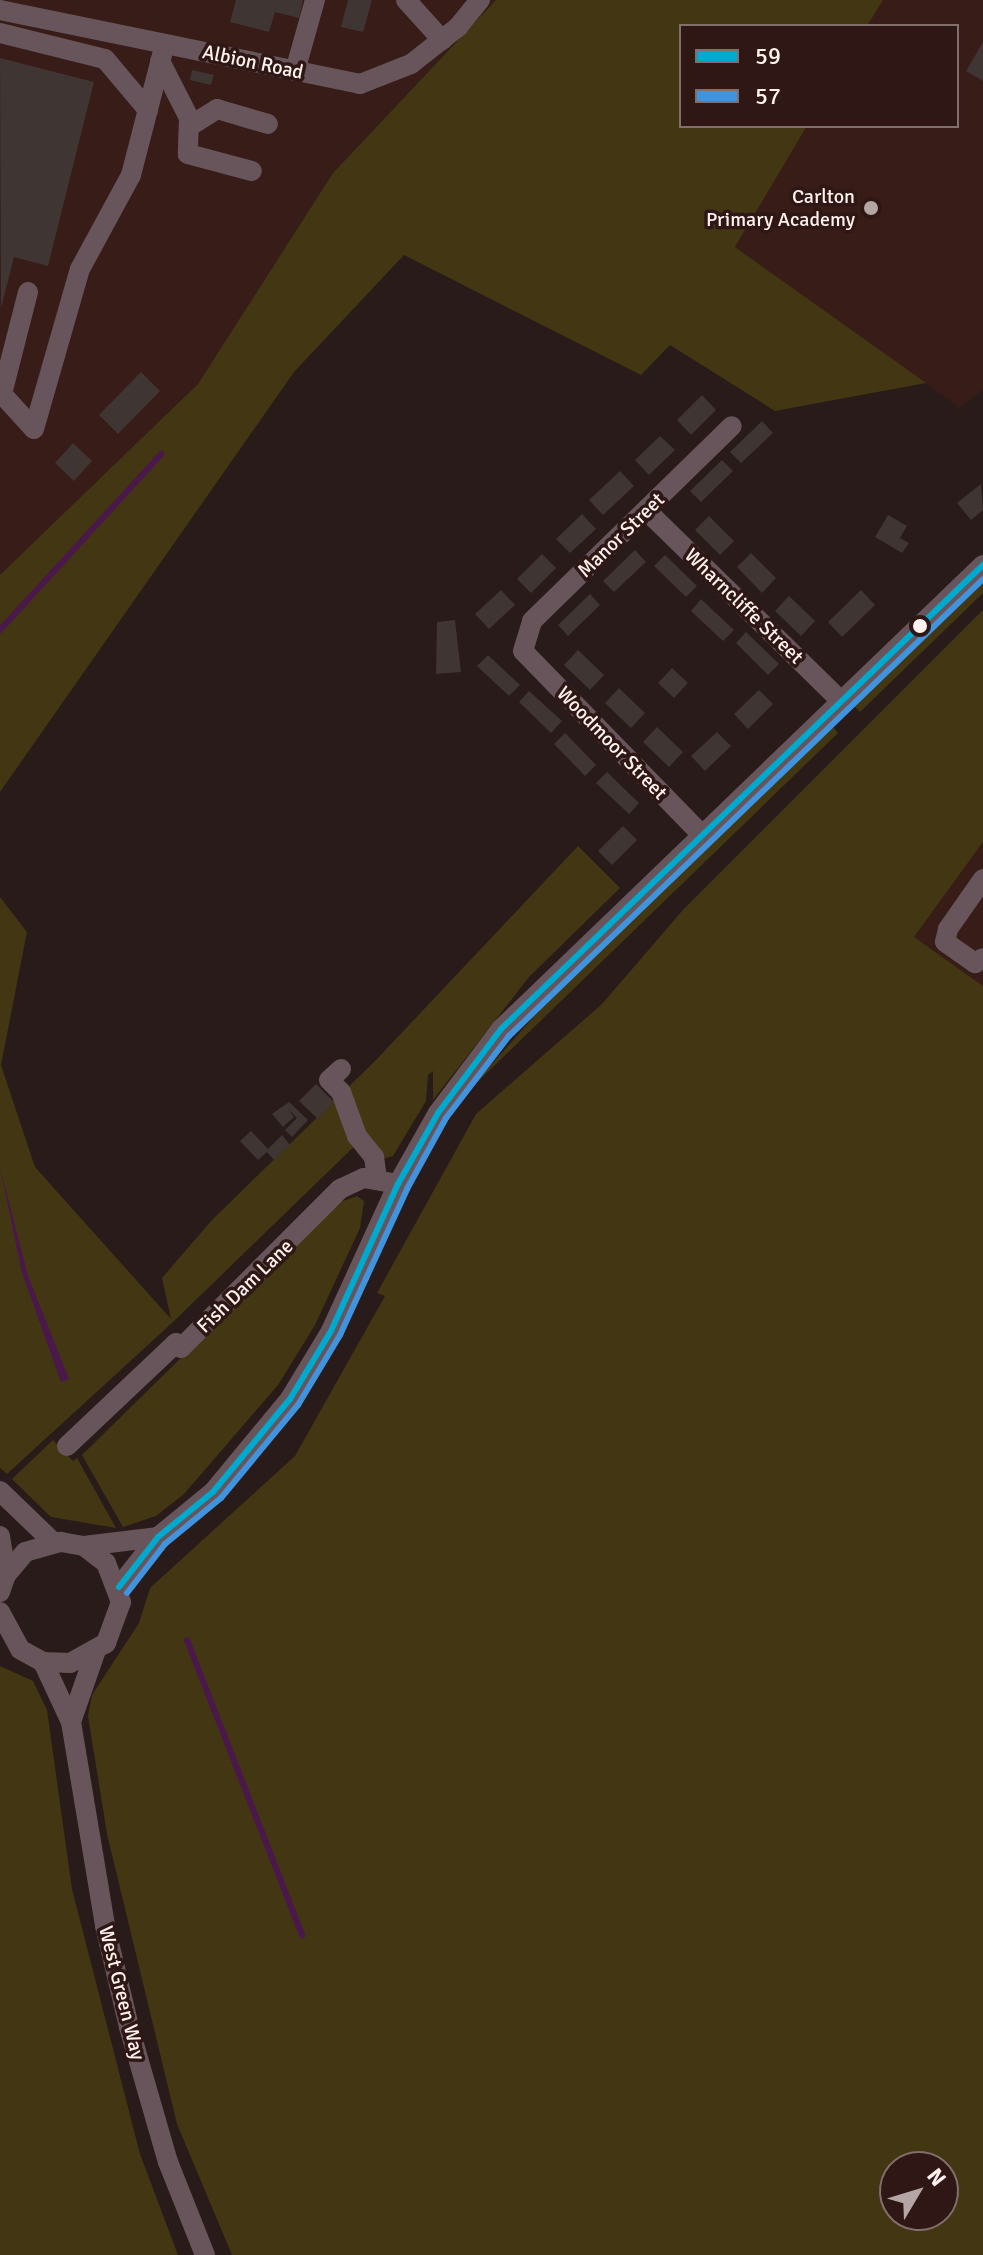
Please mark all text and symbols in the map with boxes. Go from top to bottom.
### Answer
legend [679,24,959,128]
street label: Albion Road [200,40,306,84]
text: 59 [755,41,781,71]
text: 57 [755,81,781,111]
place label: Carlton Primary Academy [706,184,855,231]
marker: Carlton Primary Academy [862,199,880,217]
street label: Manor Street [573,488,669,582]
street label: Wharncliffe Street [680,543,808,669]
unlabelled marker [912,618,928,634]
street label: Woodmoor Street [552,681,672,805]
street label: Fish Dam Lane [192,1234,298,1338]
street label: West Green Way [94,1924,150,2062]
north arrow [879,2151,959,2231]
text: N [921,2163,952,2191]

